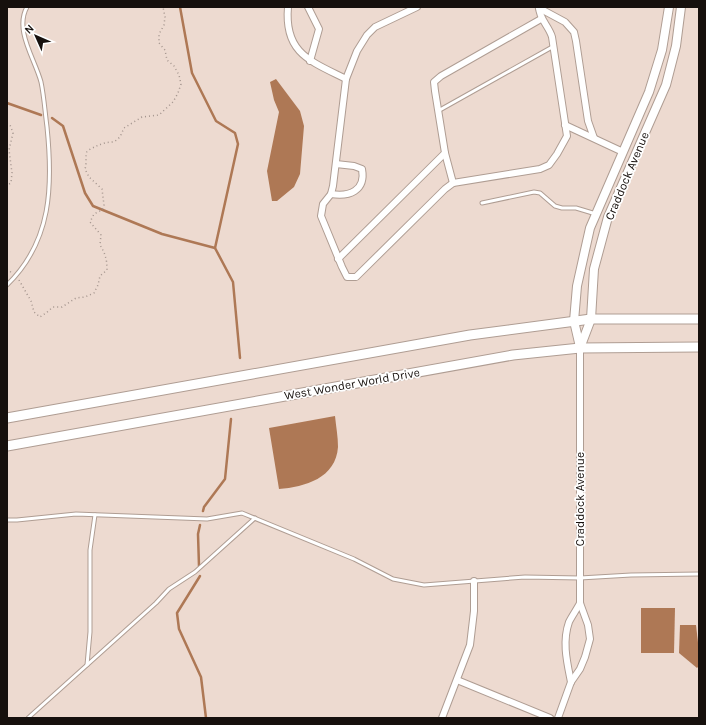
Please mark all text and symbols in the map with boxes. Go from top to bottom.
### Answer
north arrow [16,16,56,56]
text: N [22,22,37,37]
street label: Craddock Avenue [602,130,652,222]
street label: West Wonder World Drive [283,365,421,403]
street label: Craddock Avenue [573,452,587,546]

